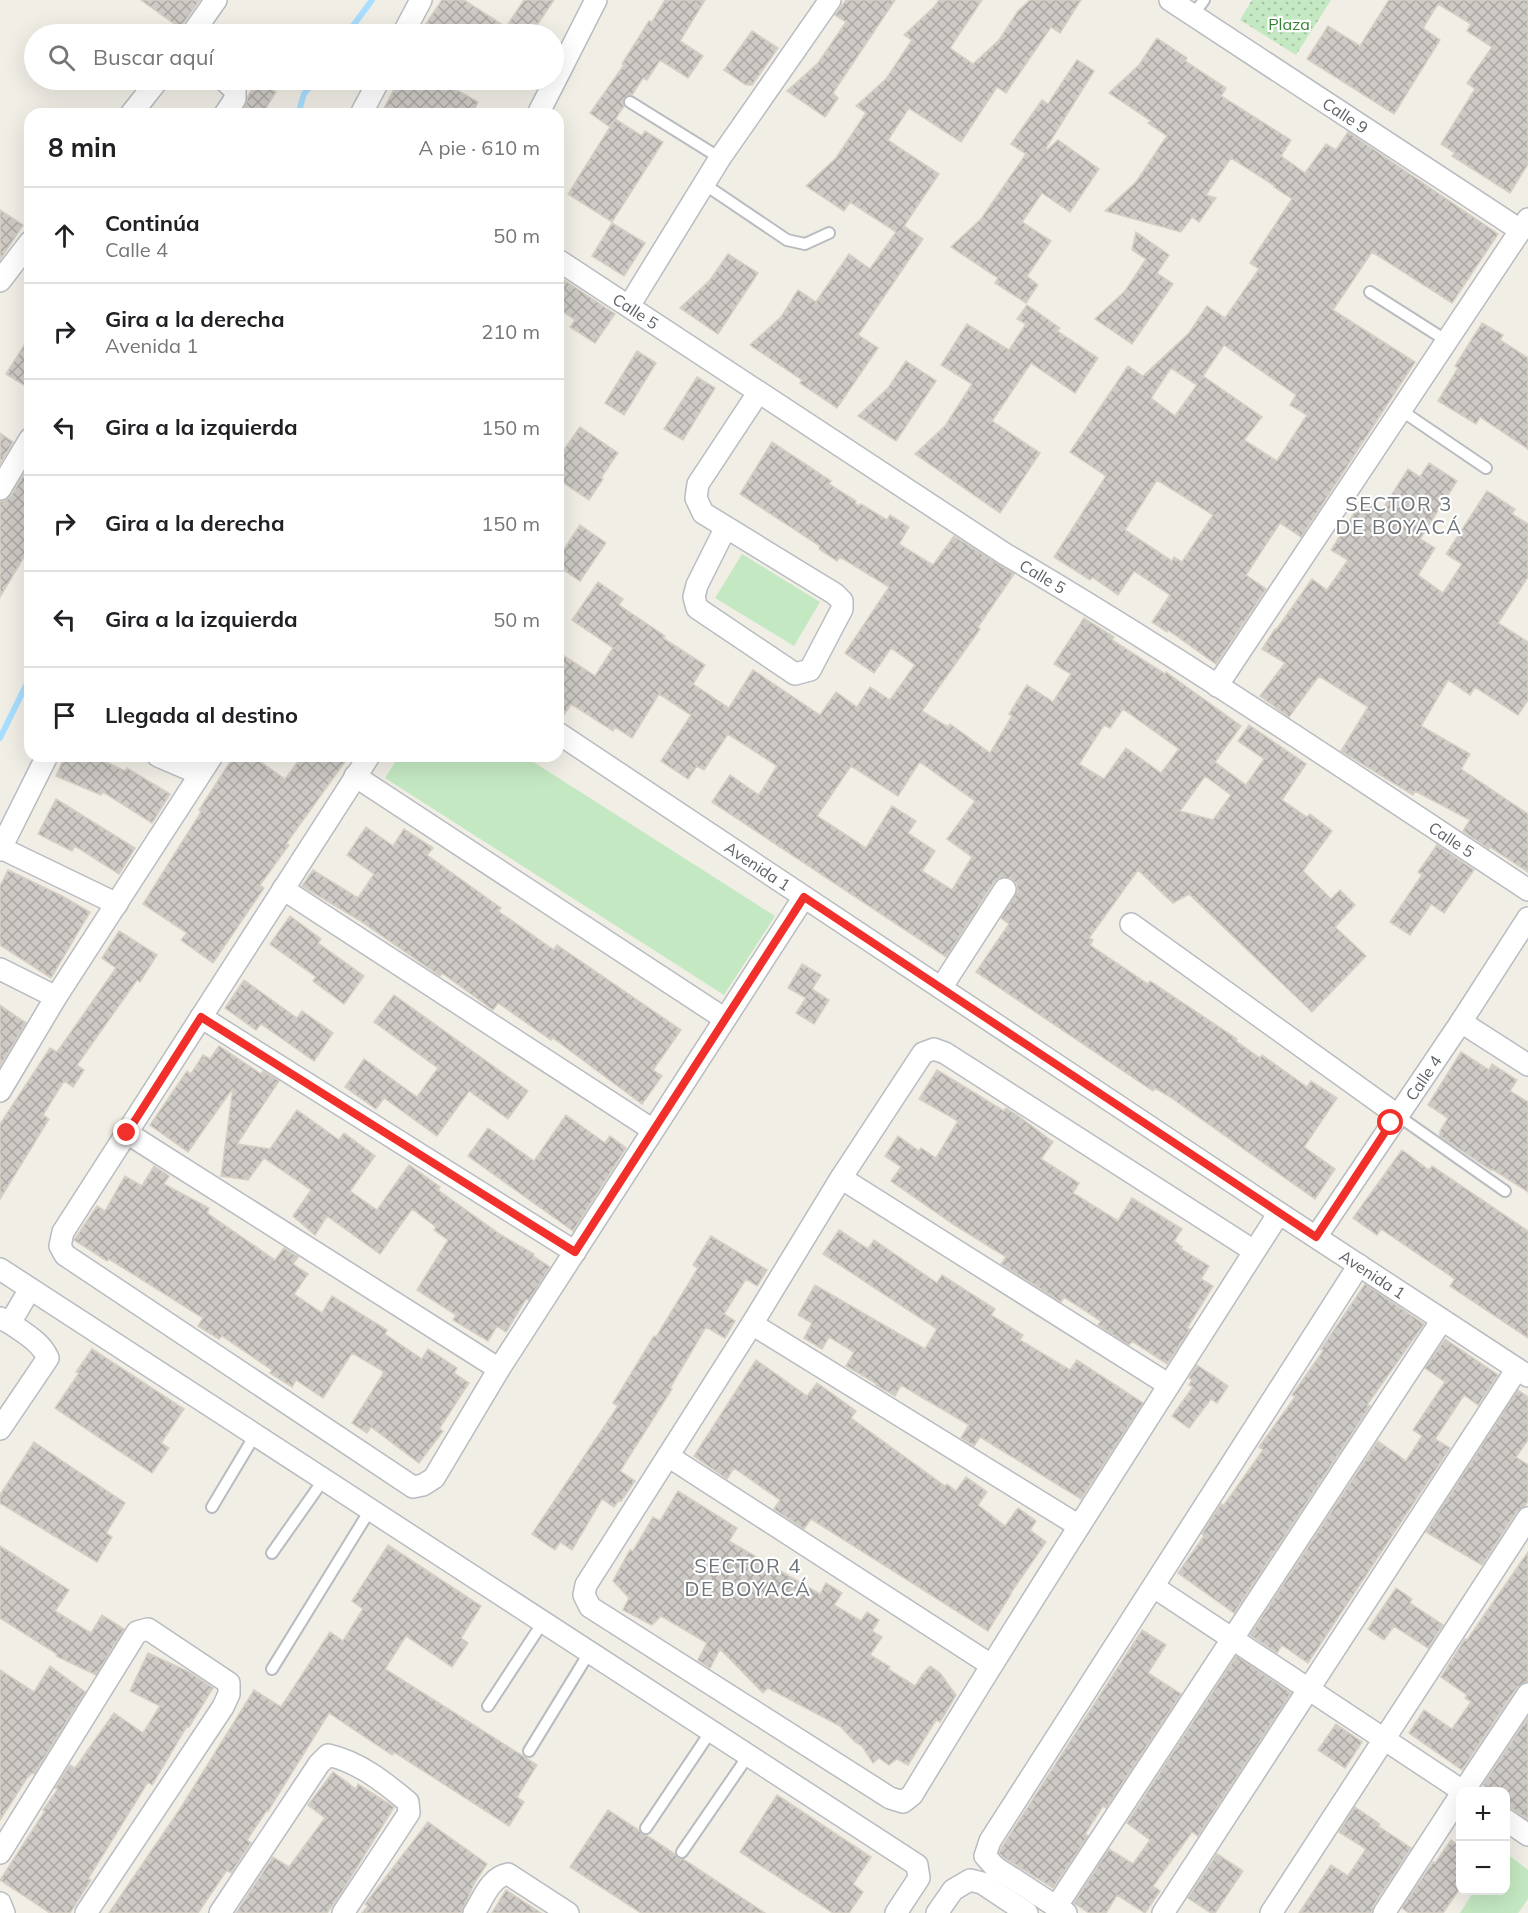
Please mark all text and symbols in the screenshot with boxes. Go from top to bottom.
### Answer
park label: Plaza [1268,14,1310,34]
search box [24,24,564,90]
icon: search [45,41,78,74]
text: Buscar aquí [93,43,214,71]
street label: Calle 9 [1319,93,1372,138]
text: 8 min [48,131,117,164]
text: A pie · 610 m [419,135,540,160]
text: Continúa [105,209,200,237]
icon: ahead [48,219,81,252]
text: 50 m [493,223,540,248]
text: Calle 4 [105,237,168,262]
street label: Calle 5 [609,289,662,333]
text: Gira a la derecha [105,305,285,333]
icon: right [48,315,81,348]
text: 210 m [481,319,540,344]
text: Avenida 1 [105,333,198,358]
icon: left [48,411,81,444]
text: Gira a la izquierda [105,413,298,441]
text: 150 m [481,415,540,440]
district label: SECTOR 3 DE BOYACÁ [1336,491,1462,539]
icon: right [48,507,81,540]
text: Gira a la derecha [105,509,285,537]
text: 150 m [481,511,540,536]
street label: Calle 5 [1016,555,1070,598]
icon: left [48,603,81,636]
text: Gira a la izquierda [105,605,298,633]
text: 50 m [493,607,540,632]
icon: arrive [48,699,81,732]
text: Llegada al destino [105,701,298,729]
street label: Calle 5 [1425,817,1478,862]
street label: Avenida 1 [721,837,794,895]
street label: Calle 4 [1401,1051,1446,1104]
route start [1377,1109,1403,1135]
route end [113,1119,139,1145]
street label: Avenida 1 [1336,1245,1409,1303]
district label: SECTOR 4 DE BOYACÁ [685,1553,811,1601]
map controls [1456,1787,1510,1895]
button: + [1456,1787,1510,1841]
button: − [1456,1841,1510,1895]

